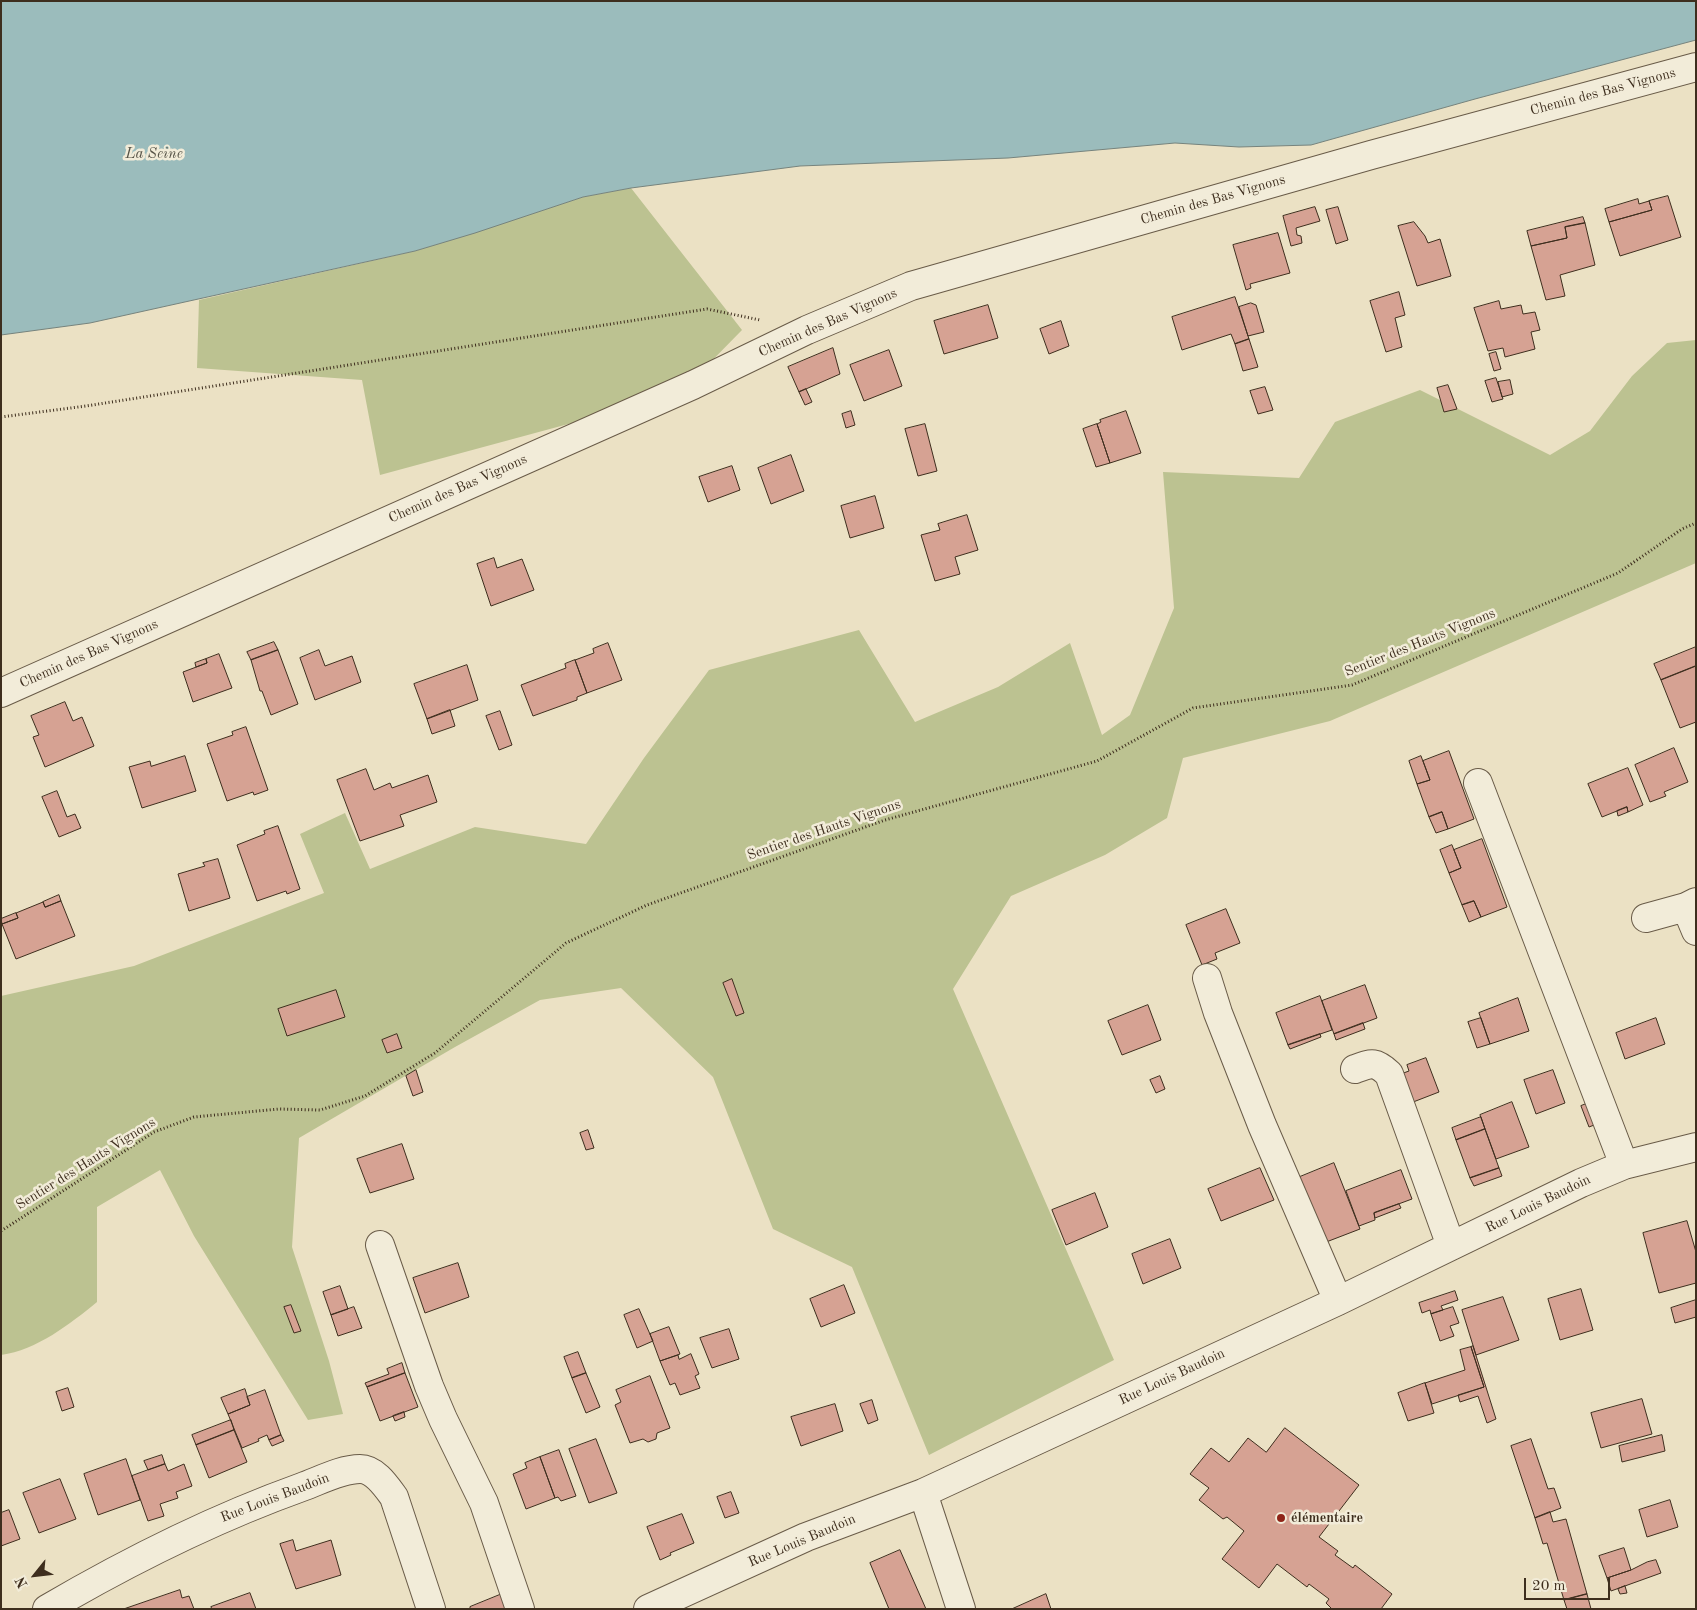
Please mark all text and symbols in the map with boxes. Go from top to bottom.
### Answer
street label: Chemin des Bas Vignons [1528,65,1678,119]
water label: La Seine [125,145,183,163]
street label: Chemin des Bas Vignons [1139,171,1287,229]
street label: Chemin des Bas Vignons [756,285,900,361]
street label: Chemin des Bas Vignons [386,451,530,527]
street label: Sentier des Hauts Vignons [1342,605,1498,681]
street label: Chemin des Bas Vignons [17,616,161,692]
street label: Sentier des Hauts Vignons [745,796,903,864]
street label: Sentier des Hauts Vignons [13,1114,159,1214]
street label: Rue Louis Baudoin [1483,1171,1593,1237]
street label: Rue Louis Baudoin [1116,1345,1228,1409]
street label: Rue Louis Baudoin [218,1470,332,1526]
place label: élémentaire [1291,1510,1363,1526]
street label: Rue Louis Baudoin [746,1511,858,1571]
marker: élémentaire [1275,1512,1287,1524]
north arrow [10,1550,60,1600]
scale bar [1527,1568,1613,1600]
text: N [13,1574,31,1590]
text: 20 m [1532,1579,1566,1594]

